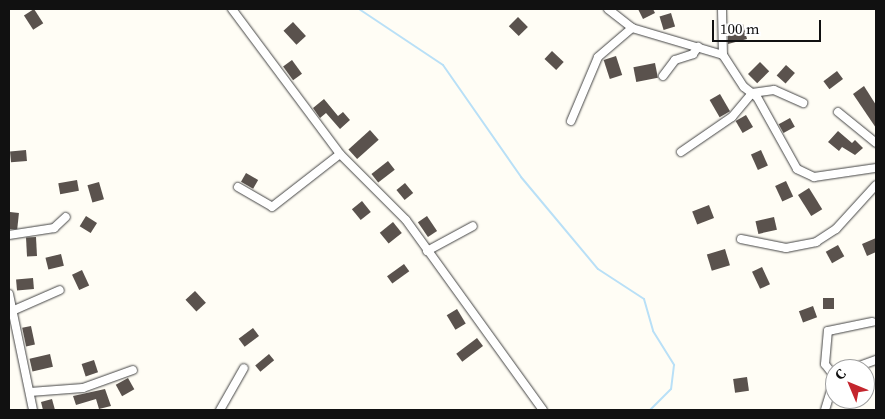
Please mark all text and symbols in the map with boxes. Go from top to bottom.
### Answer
scale bar [715,10,824,42]
text: 100 m [720,18,760,39]
north arrow [825,359,875,409]
text: С [830,364,850,384]

